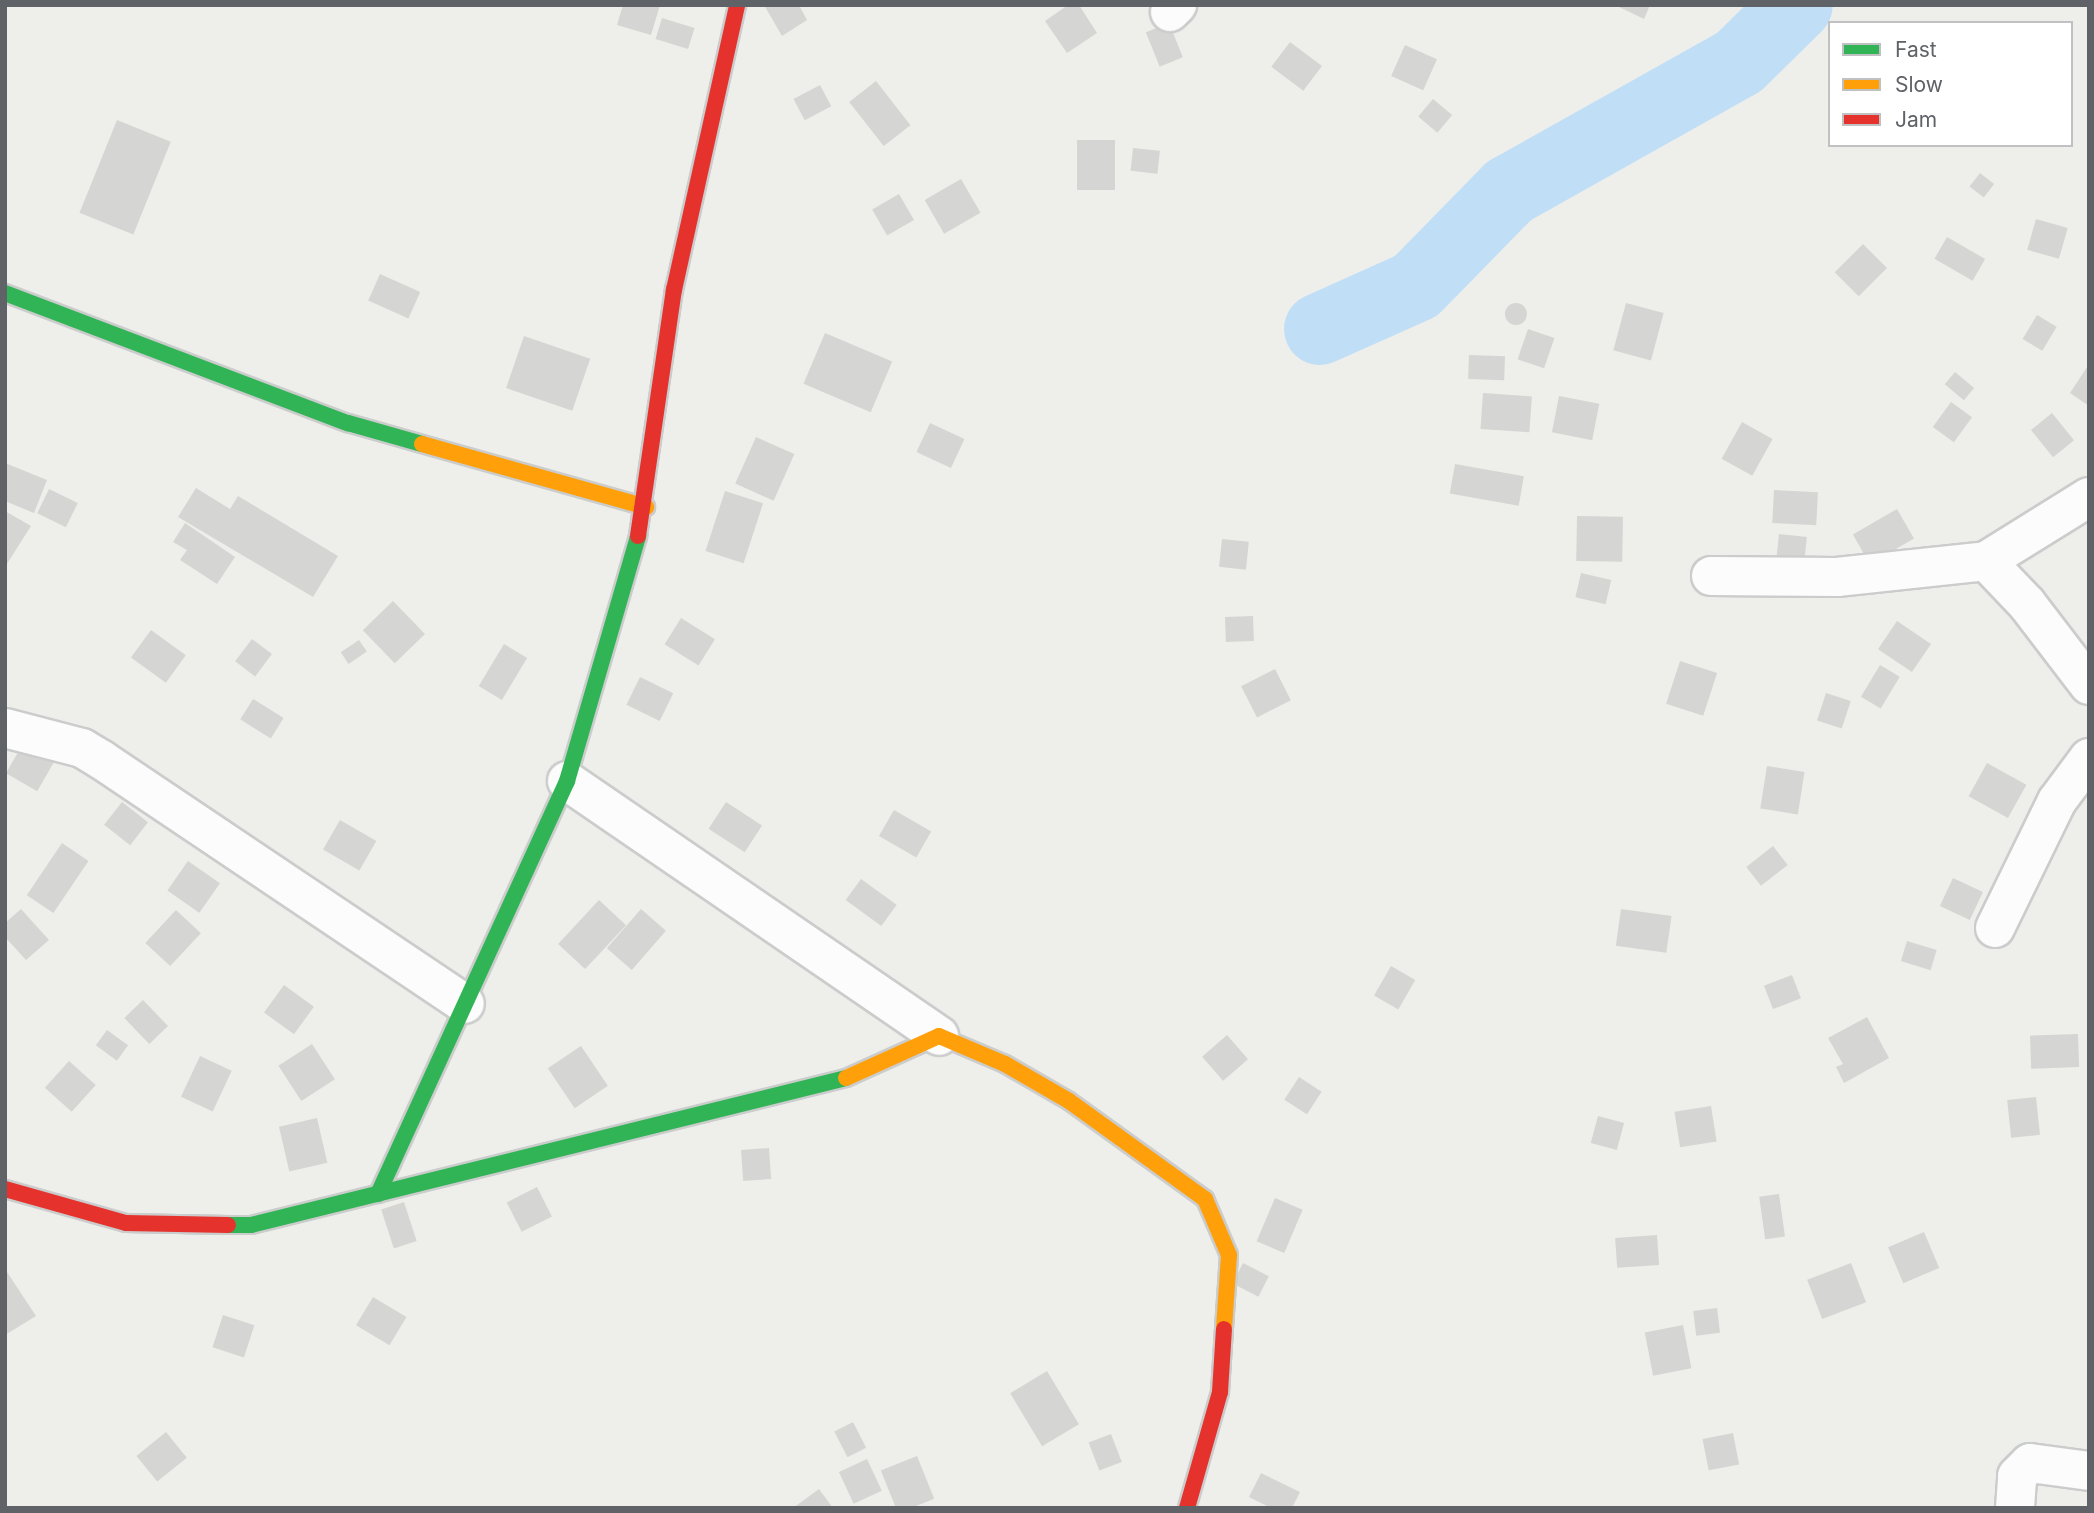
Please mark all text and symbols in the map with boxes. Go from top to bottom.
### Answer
legend [1828,21,2073,147]
text: Fast [1895,37,1937,62]
text: Slow [1895,72,1943,97]
text: Jam [1895,107,1937,132]

